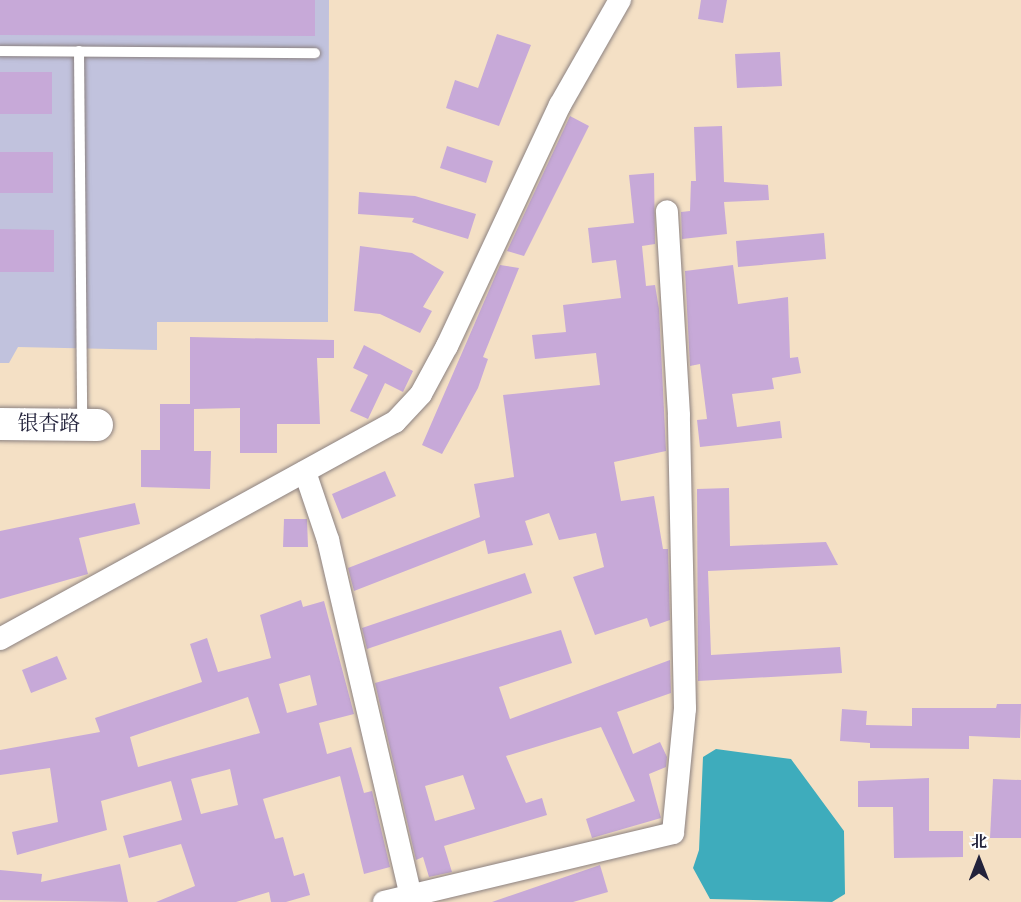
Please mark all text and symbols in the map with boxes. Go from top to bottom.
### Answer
street label: 银杏路 [18,411,80,437]
north arrow [949,830,1009,890]
text: 北 [971,832,987,852]

